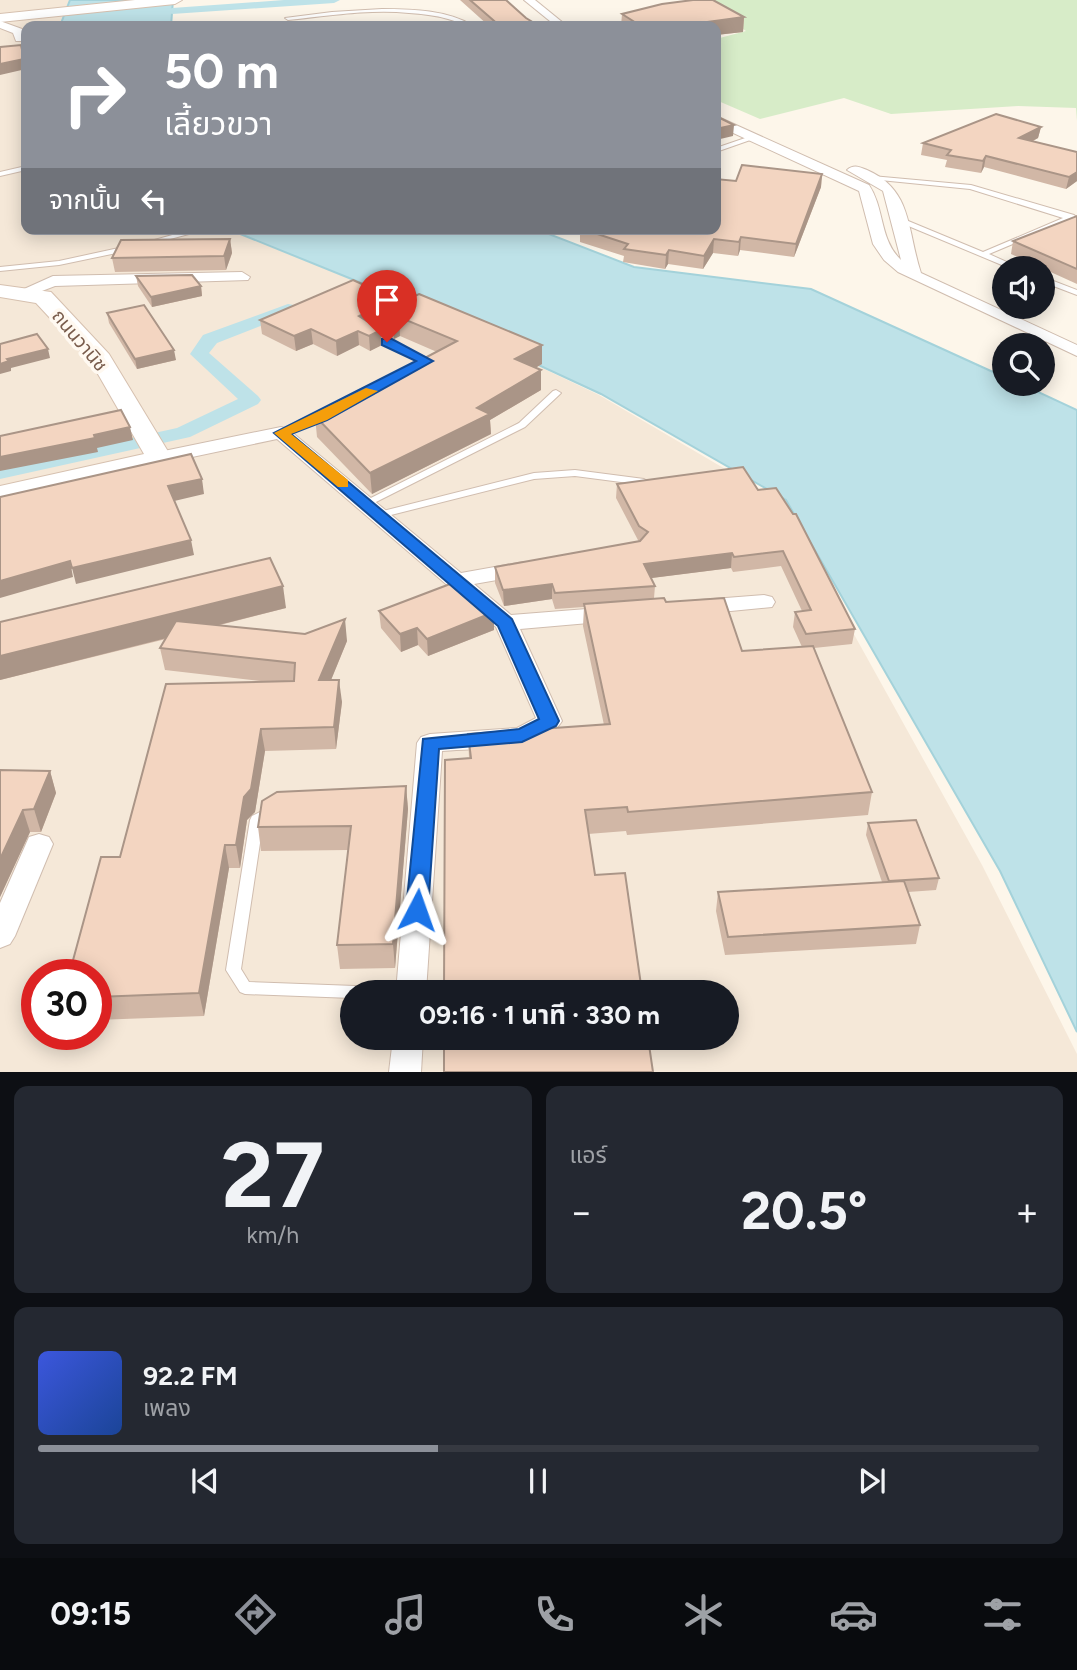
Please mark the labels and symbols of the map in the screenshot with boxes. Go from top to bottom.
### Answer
pin [357,270,417,342]
street label: ถนนวานิช [47,305,112,376]
position arrow [380,873,454,947]
speed limit sign: 30 [21,959,112,1050]

